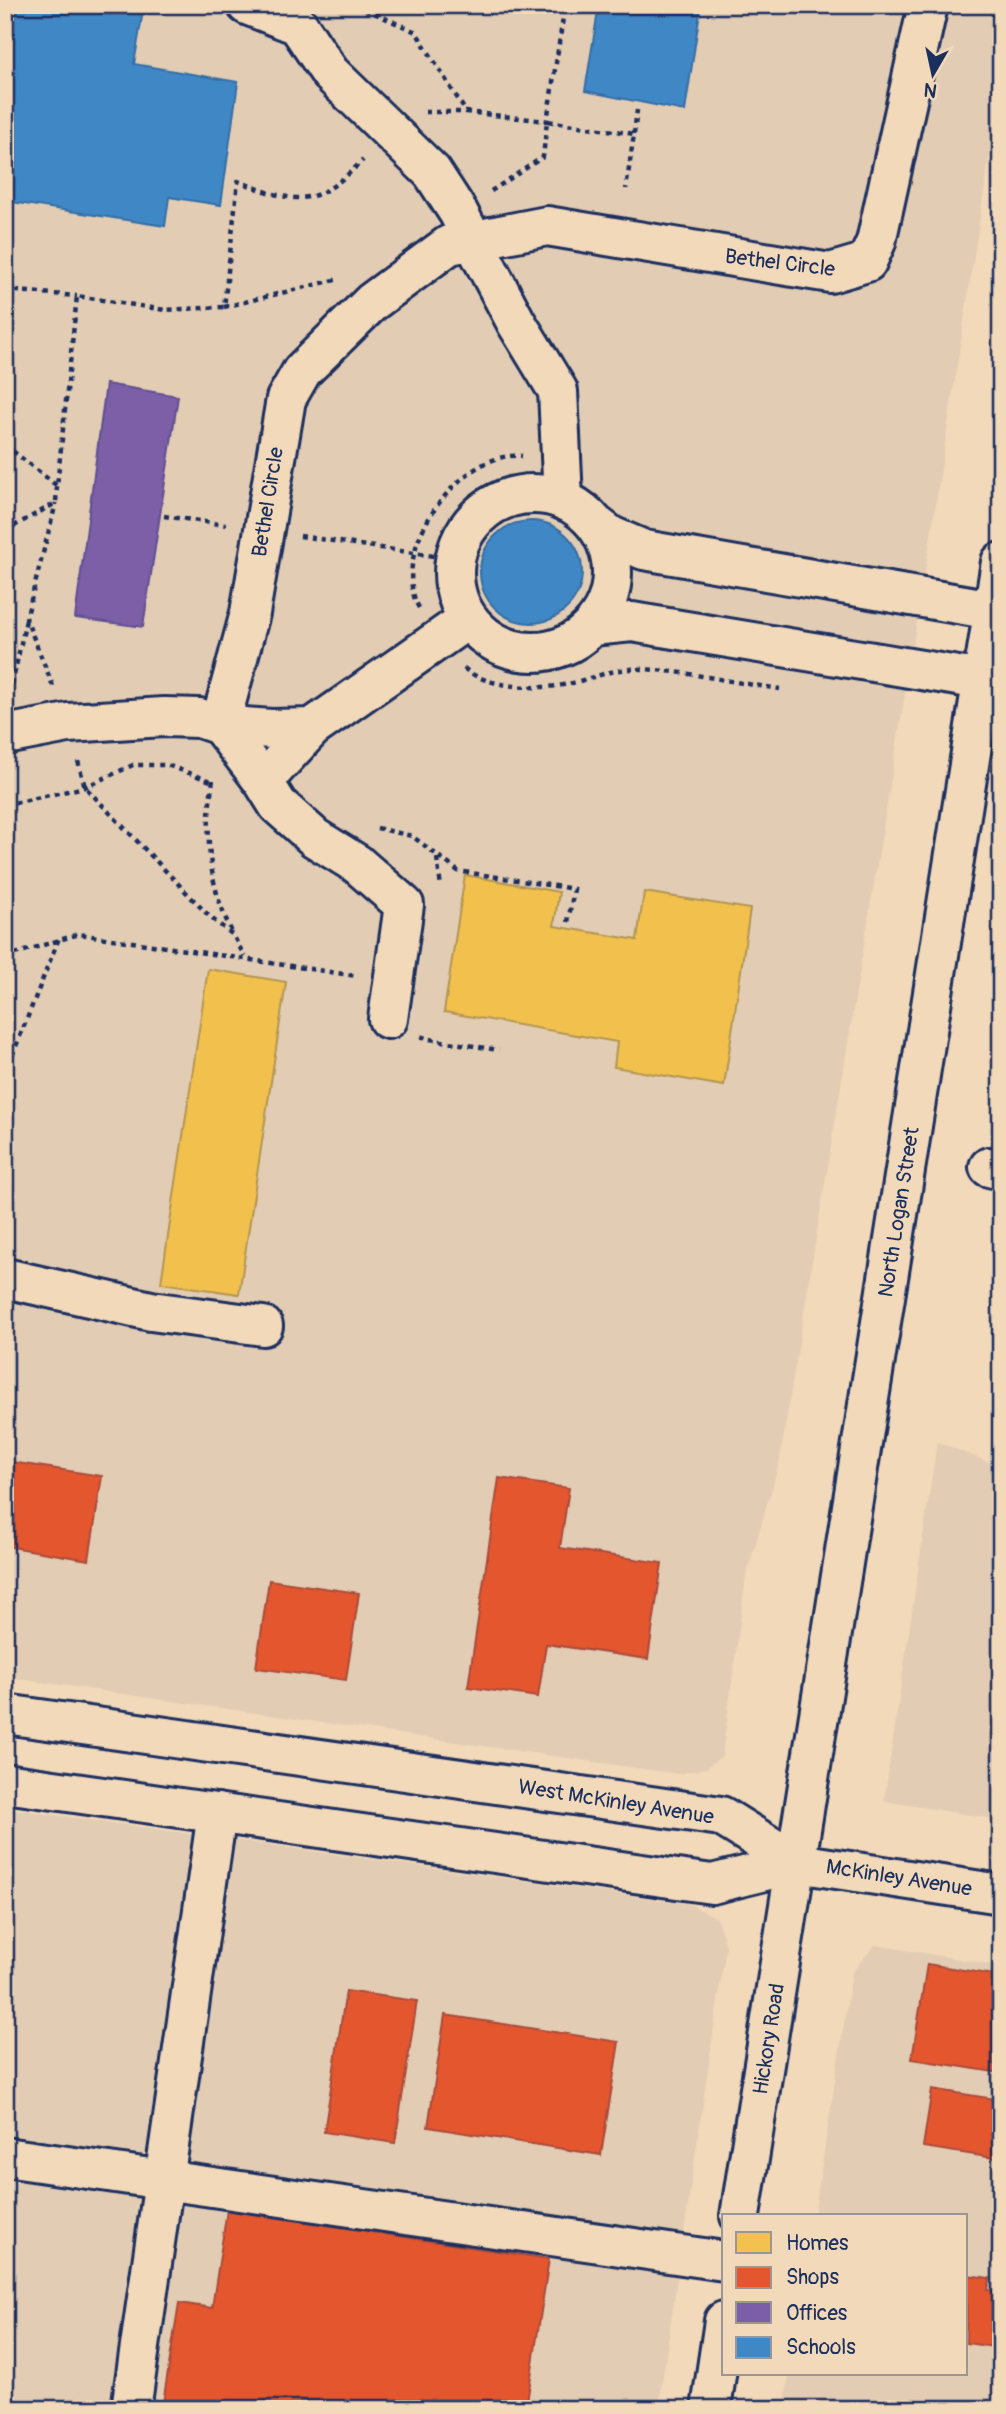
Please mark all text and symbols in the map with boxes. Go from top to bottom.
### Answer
north arrow [898,38,968,108]
text: N [922,77,939,103]
street label: Bethel Circle [723,243,837,283]
street label: Bethel Circle [246,445,290,559]
street label: North Logan Street [872,1124,926,1299]
street label: West McKinley Avenue [516,1773,717,1831]
street label: McKinley Avenue [824,1853,974,1903]
street label: Hickory Road [747,1981,791,2097]
legend [722,2214,968,2376]
text: Homes [786,2230,849,2257]
text: Shops [786,2264,839,2291]
text: Offices [786,2300,848,2327]
text: Schools [786,2334,856,2361]

